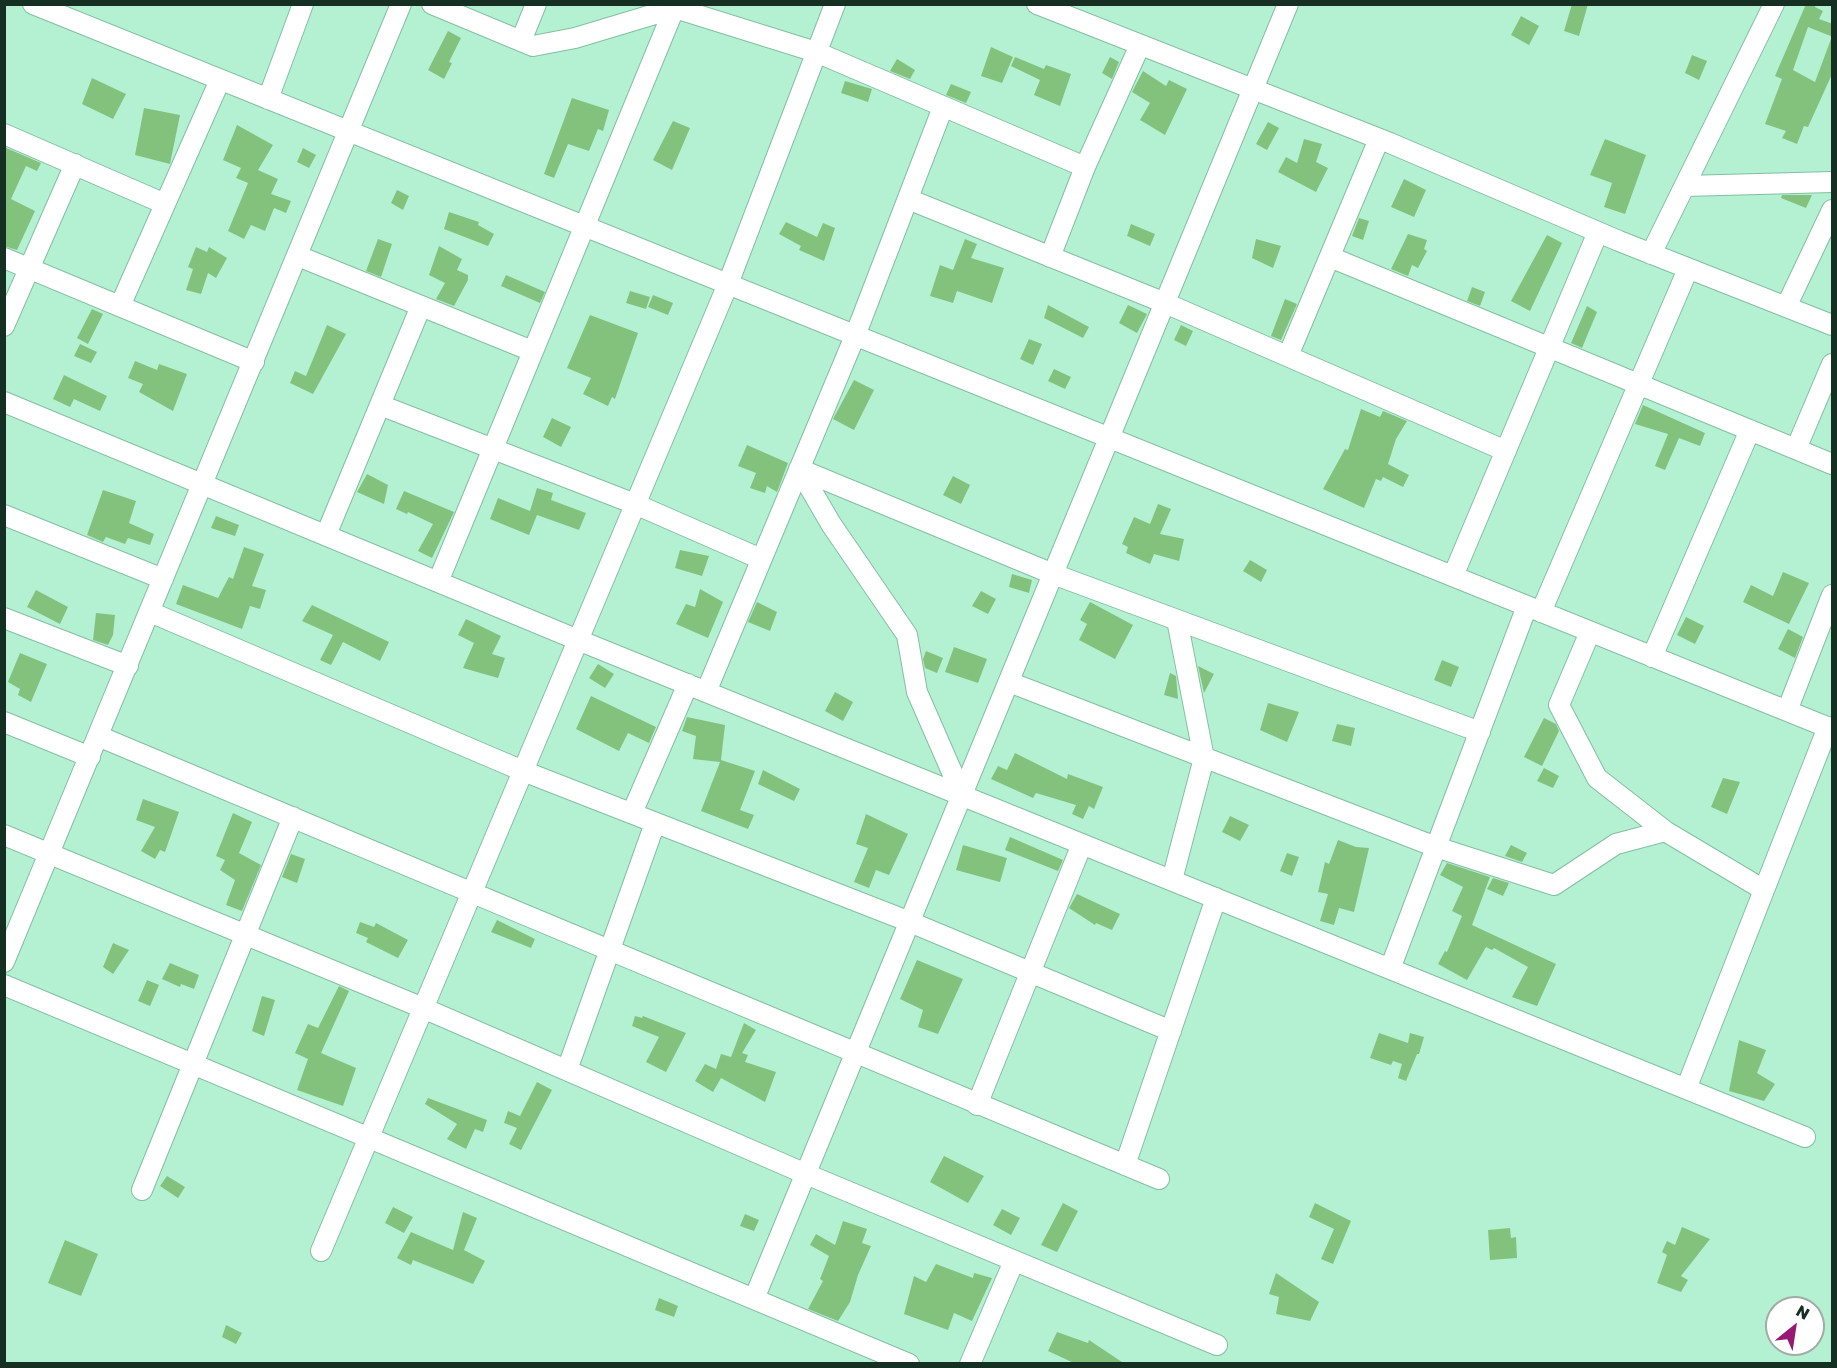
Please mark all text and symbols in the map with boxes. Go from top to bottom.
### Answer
north arrow [1765,1296,1825,1356]
text: N [1793,1300,1813,1324]

